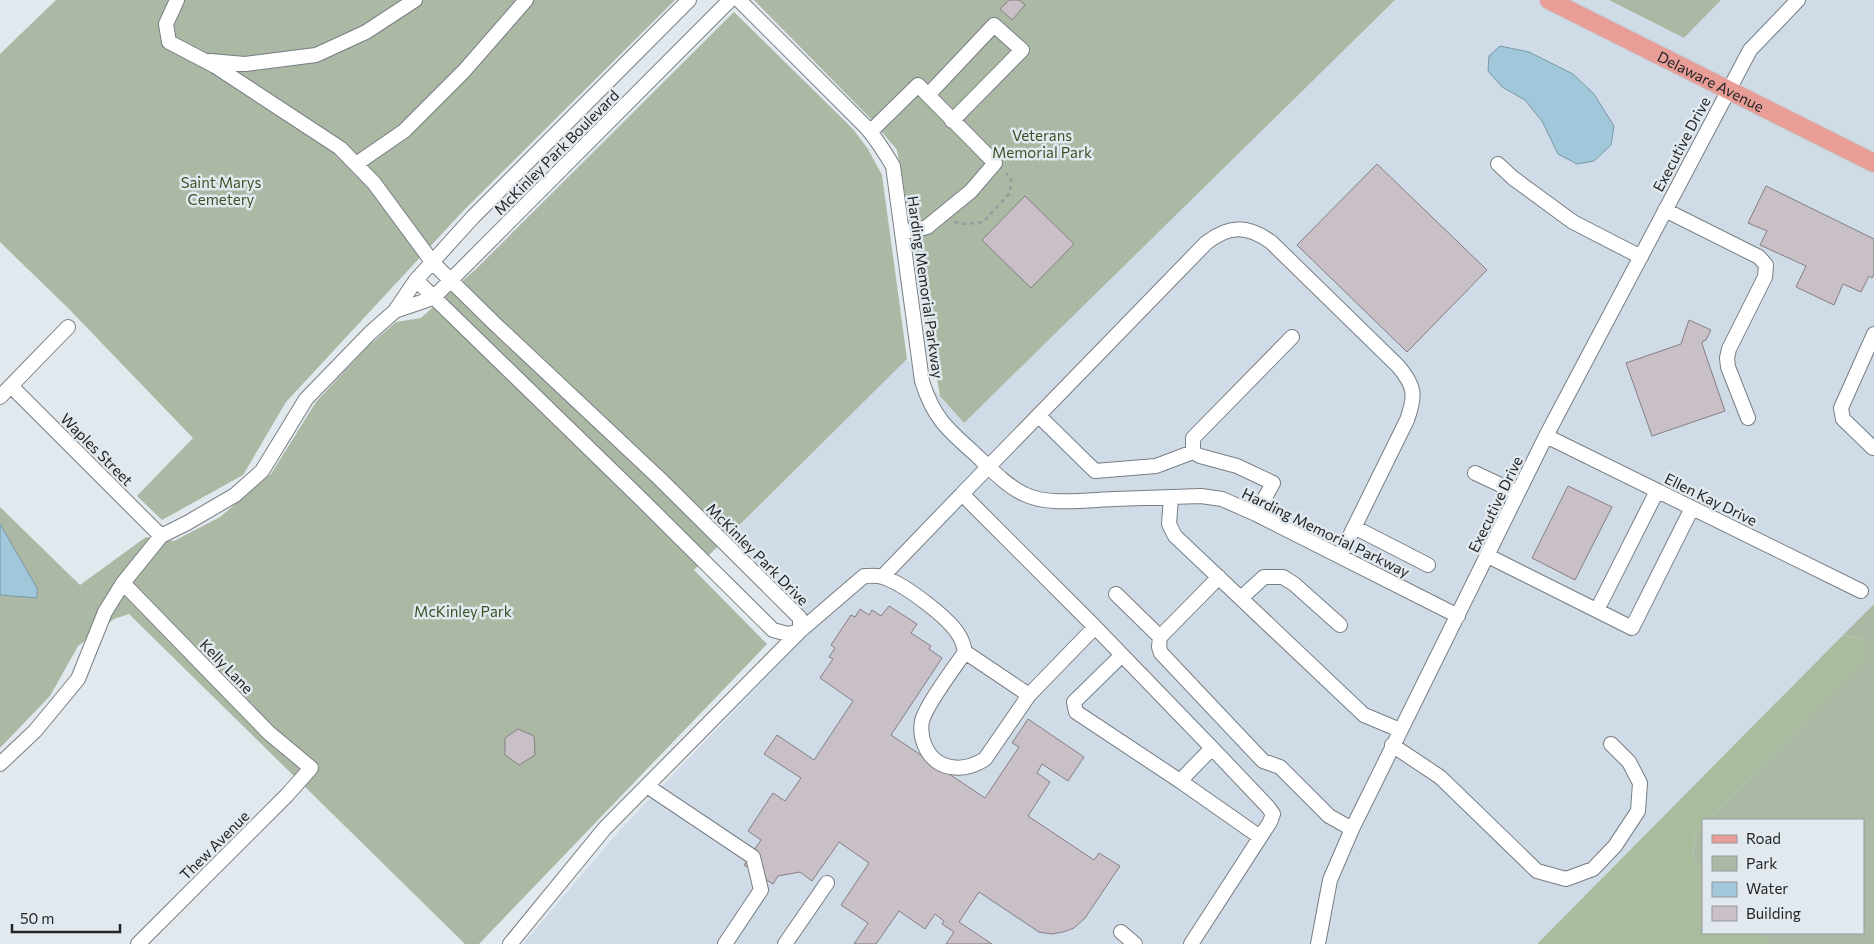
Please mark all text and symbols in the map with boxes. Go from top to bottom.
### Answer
street label: Delaware Avenue [1655,47,1767,115]
street label: McKinley Park Boulevard [490,86,622,218]
street label: Executive Drive [1648,93,1714,194]
park label: Veterans Memorial Park [992,126,1092,161]
park label: Saint Marys Cemetery [181,173,262,208]
street label: Harding Memorial Parkway [904,195,948,380]
street label: Waples Street [57,409,137,489]
street label: Executive Drive [1464,453,1526,555]
street label: Ellen Kay Drive [1662,469,1760,529]
street label: Harding Memorial Parkway [1239,484,1413,581]
street label: McKinley Park Drive [703,499,813,609]
park label: McKinley Park [414,602,512,620]
street label: Kelly Lane [197,635,257,697]
street label: Thew Avenue [176,806,253,883]
legend [1702,819,1864,934]
text: Road [1746,829,1781,847]
text: Park [1746,854,1777,872]
text: Water [1746,879,1788,897]
scale bar [12,902,120,934]
text: Building [1746,904,1801,922]
text: 50 m [20,909,54,927]

